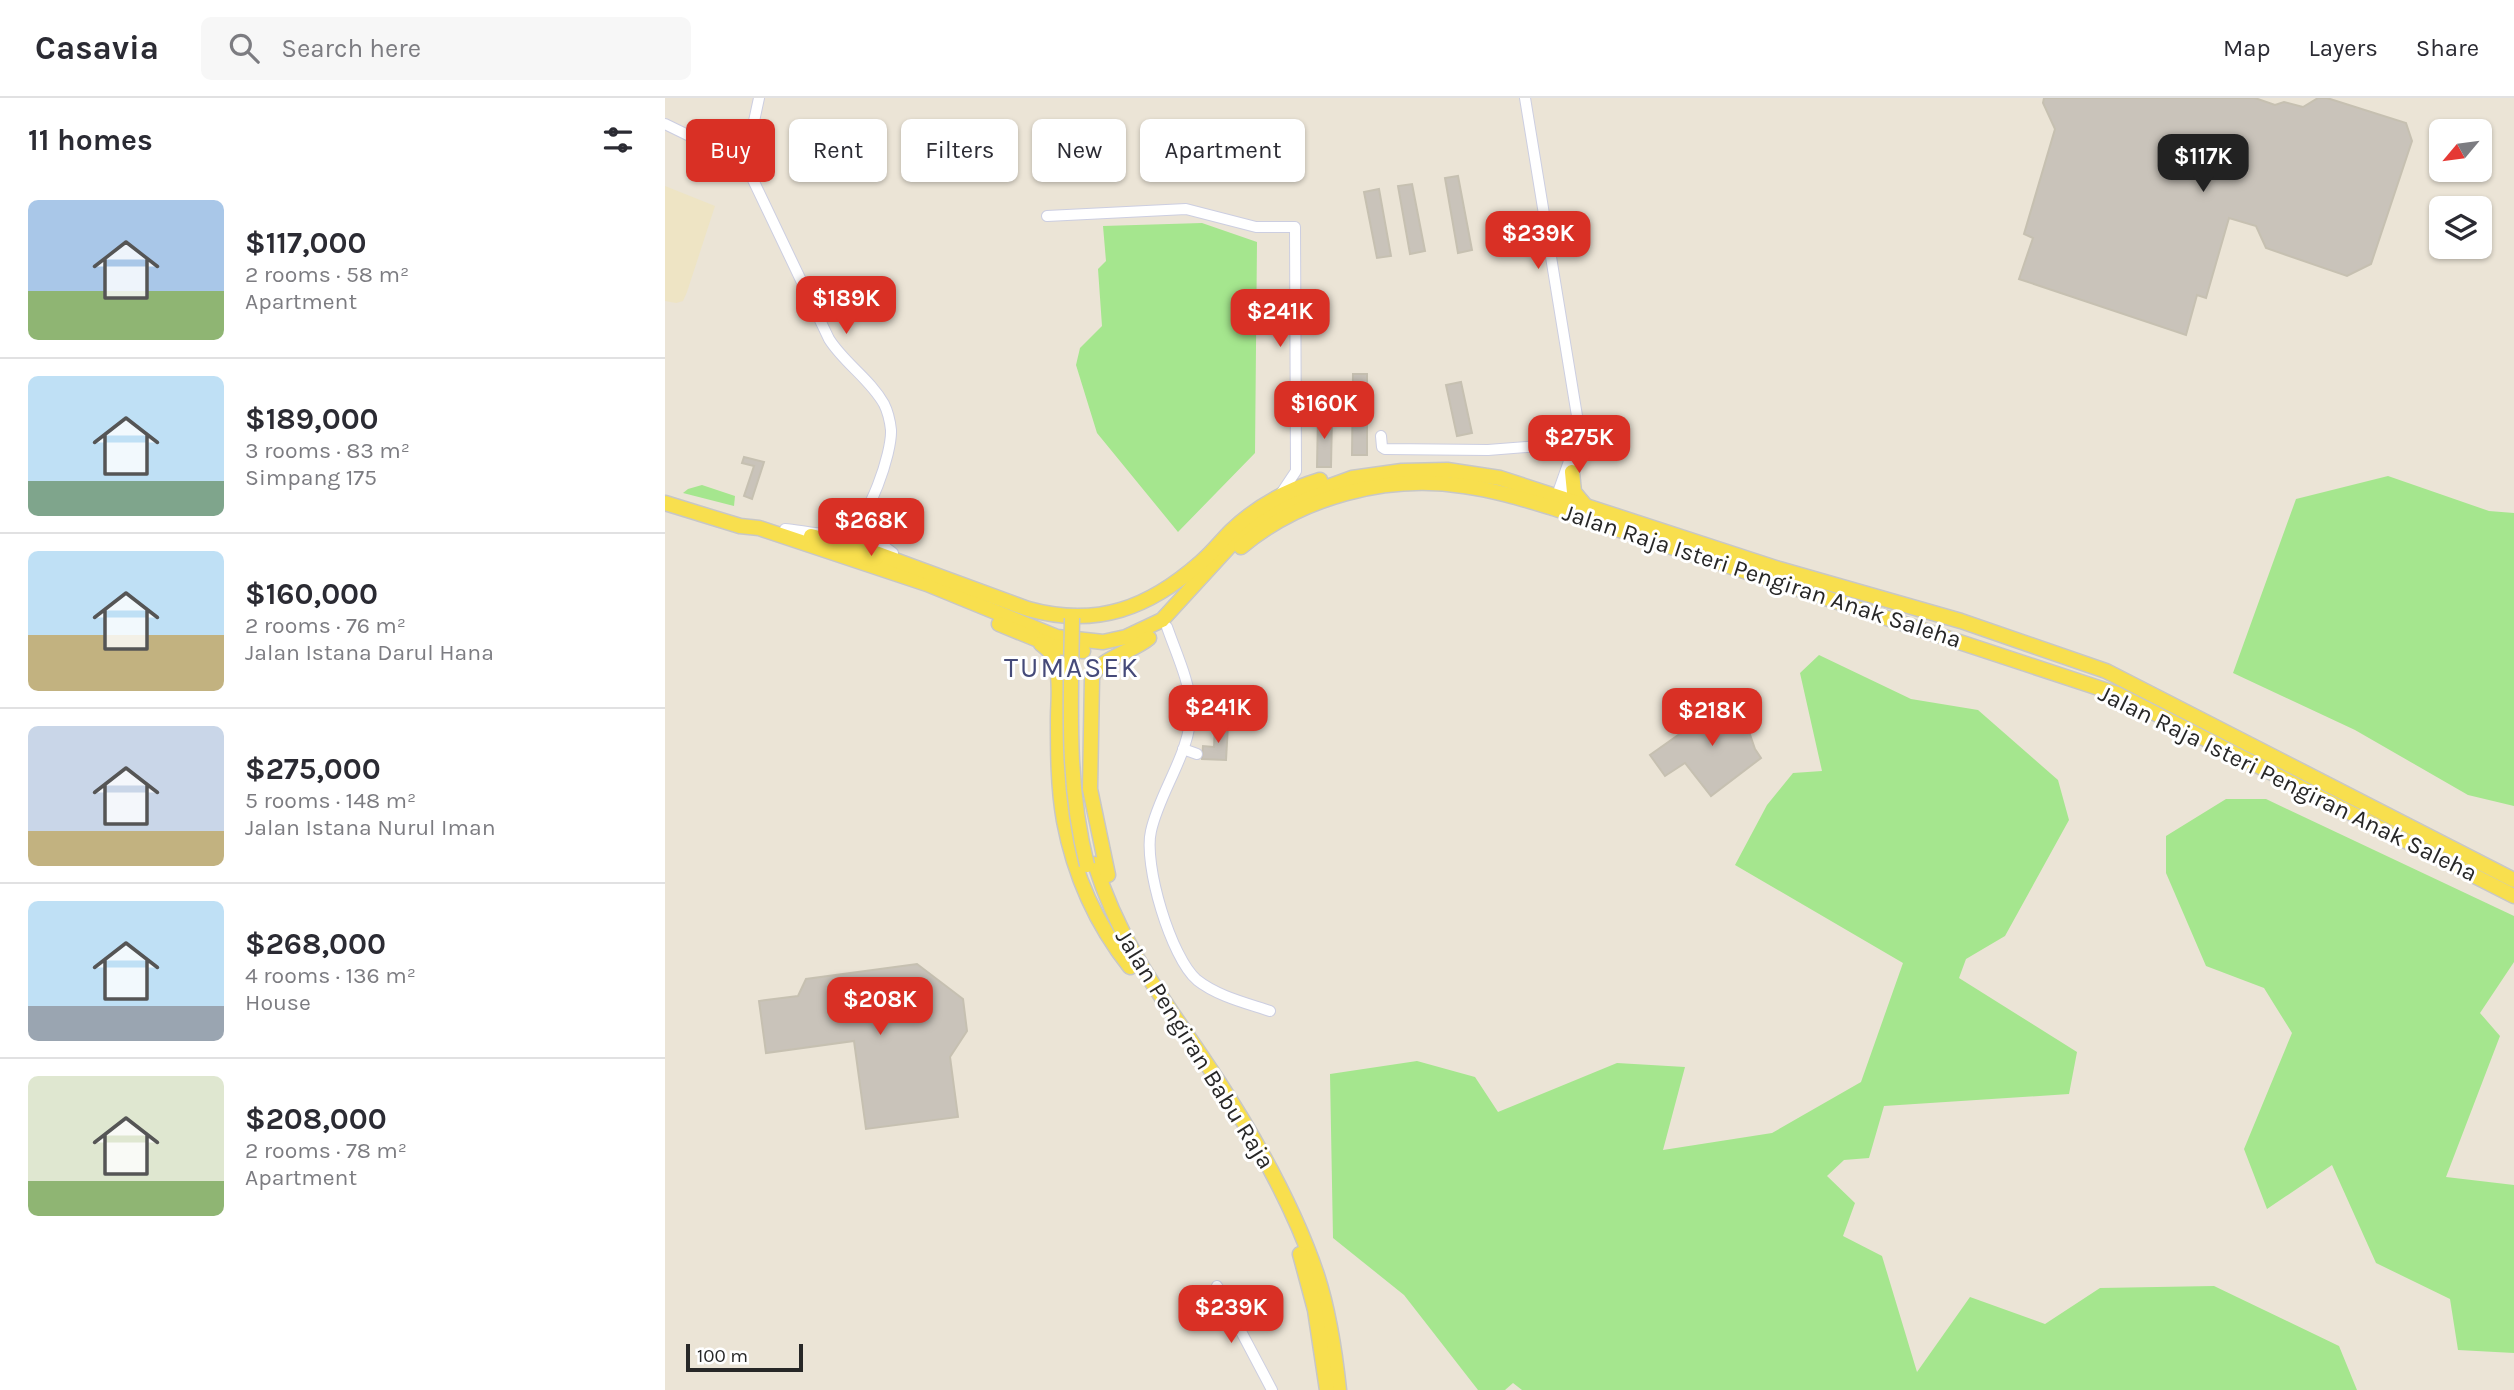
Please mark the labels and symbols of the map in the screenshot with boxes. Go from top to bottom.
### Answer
north arrow [2429,119,2492,182]
pin: $117K [2154,134,2252,194]
pin: $239K [1489,212,1587,271]
pin: $189K [797,276,895,336]
pin: $241K [1231,289,1329,349]
pin: $160K [1275,382,1373,441]
pin: $275K [1530,416,1628,475]
pin: $268K [822,498,920,558]
street label: Jalan Raja Isteri Pengiran Anak Saleha [1559,498,1965,654]
district label: TUMASEK [1004,651,1140,684]
street label: Jalan Raja Isteri Pengiran Anak Saleha [2094,679,2482,887]
pin: $241K [1169,686,1267,745]
pin: $218K [1663,688,1761,748]
street label: Jalan Pengiran Babu Raja [1110,924,1280,1174]
pin: $208K [831,978,929,1037]
pin: $239K [1182,1286,1280,1345]
scale bar [686,1341,803,1373]

